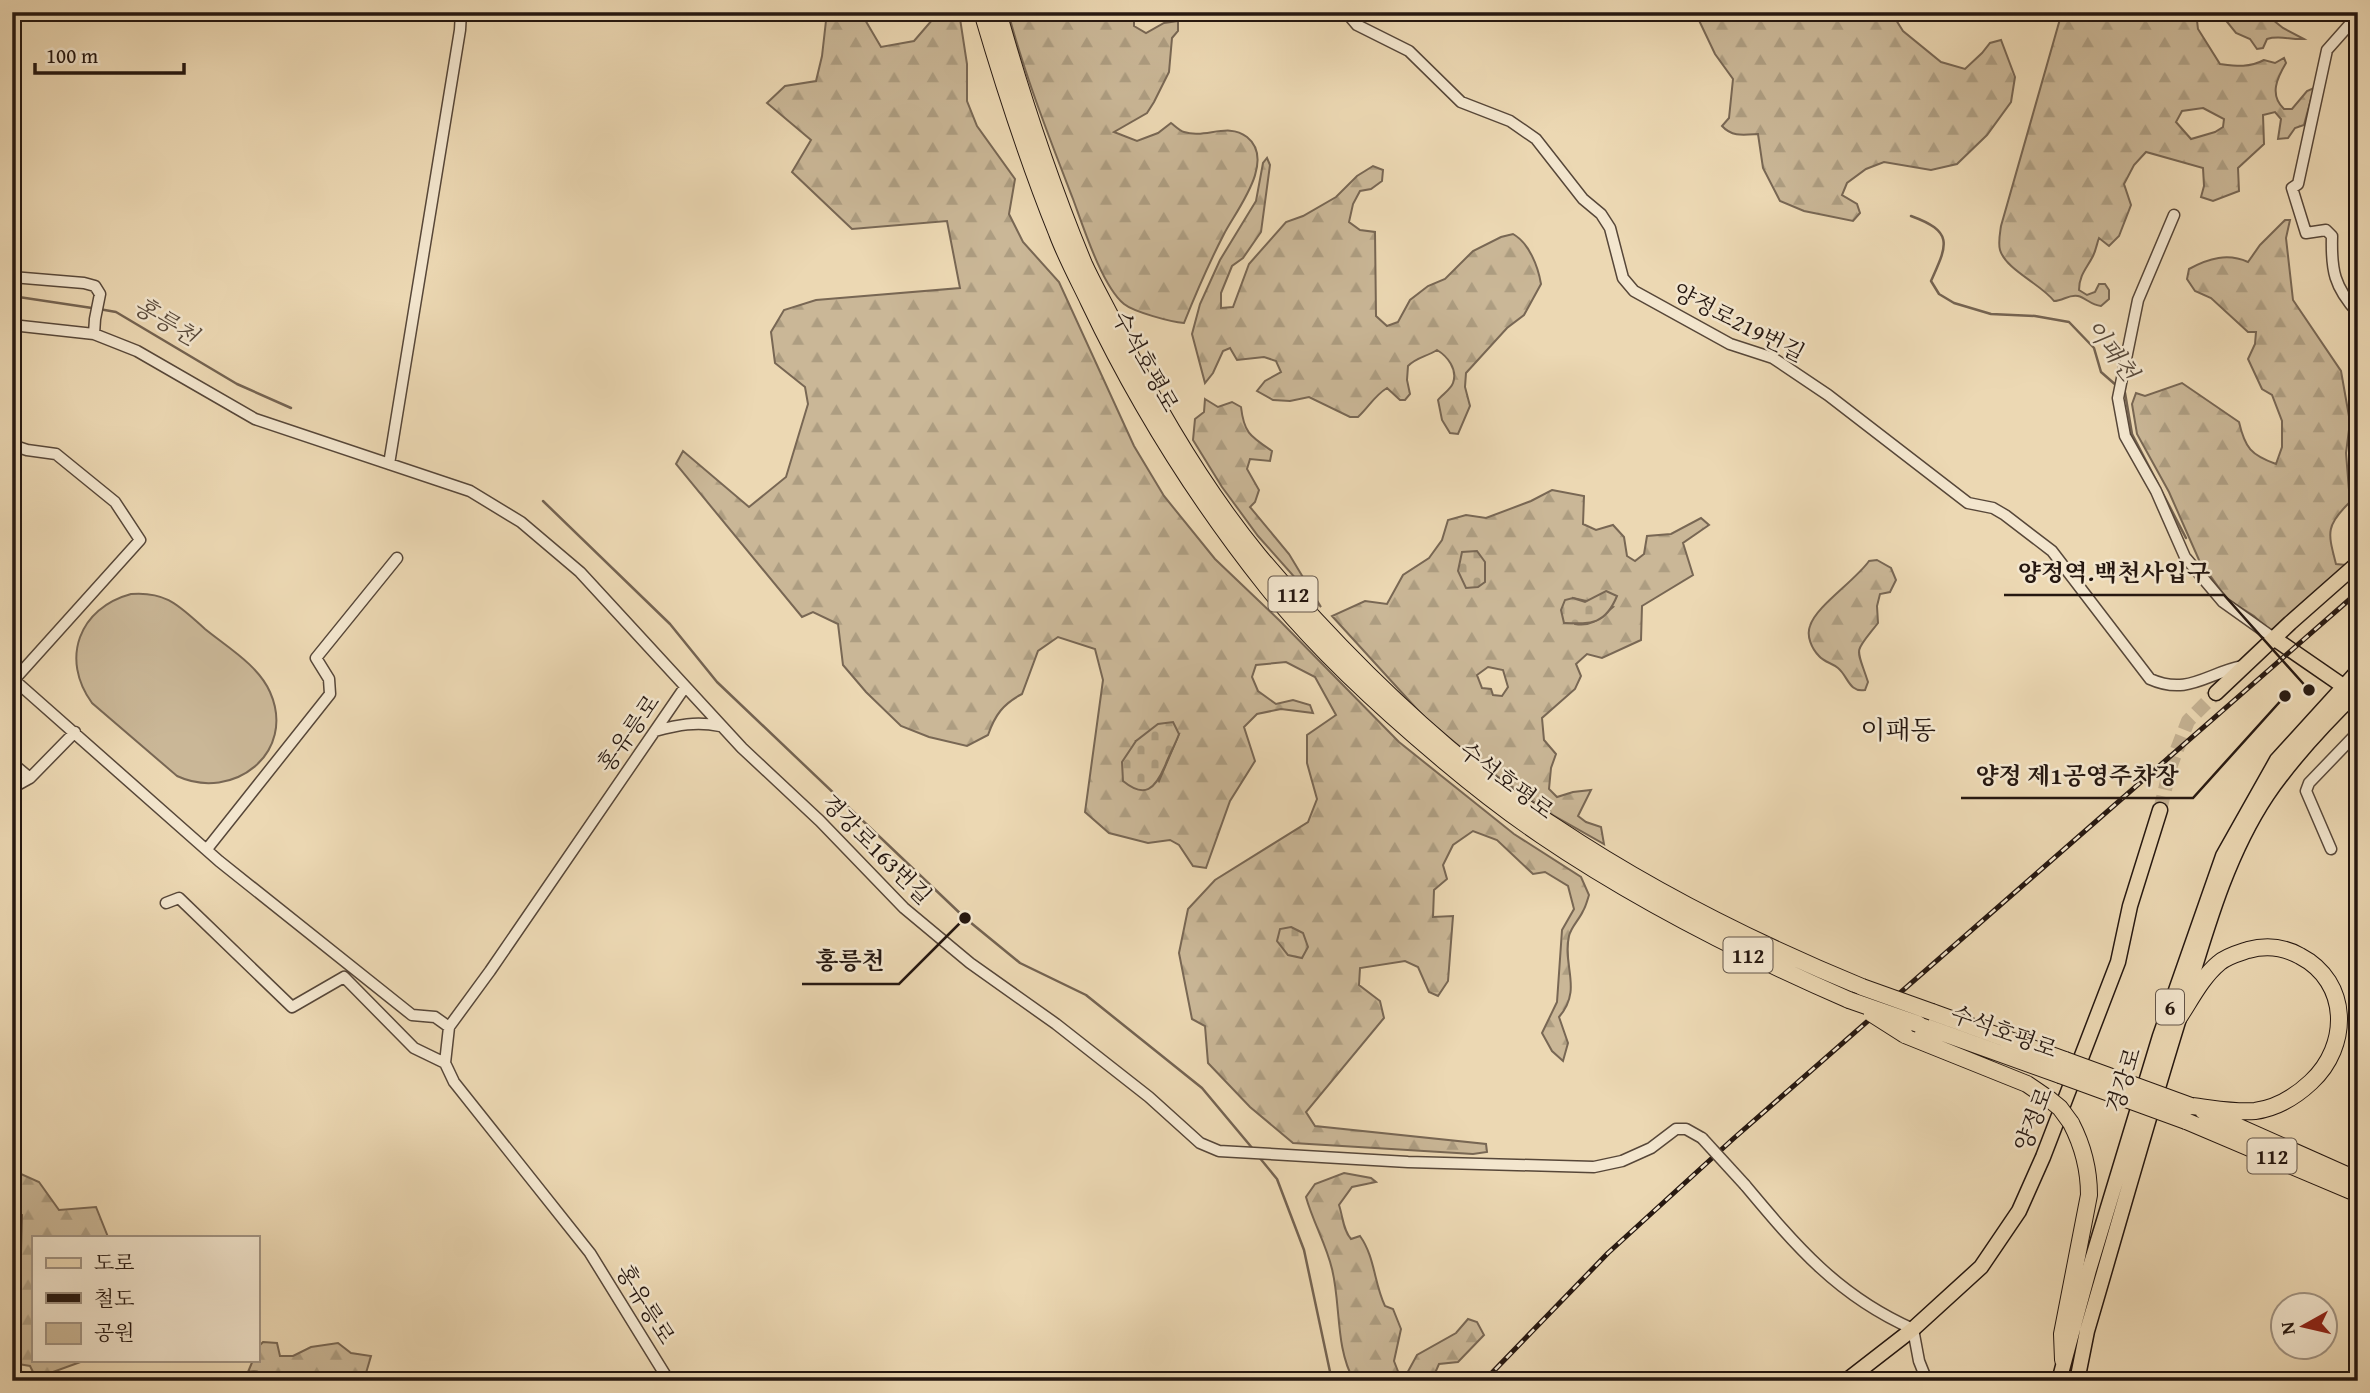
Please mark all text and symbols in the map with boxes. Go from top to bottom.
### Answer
scale bar [35,32,184,76]
text: 100 m [46,40,98,71]
street label: 양정로219번길 [1667,275,1811,369]
water label: 홍릉천 [127,288,206,355]
street label: 수석호평로 [1105,304,1187,418]
water label: 이패천 [2077,312,2148,390]
callout: 양정역.백천사입구 [2004,550,2224,595]
text: 양정역.백천사입구 [2018,555,2210,590]
road number: 112 [1268,576,1318,612]
street label: 홍유릉로 [589,687,667,779]
district label: 이패동 [1860,710,1936,749]
street label: 수석호평로 [1453,733,1561,827]
callout: 양정 제1공영주차장 [1961,753,2193,798]
text: 양정 제1공영주차장 [1975,758,2179,793]
street label: 경강로163번길 [814,786,940,912]
road number: 112 [1724,937,1772,972]
callout: 홍릉천 [802,939,899,984]
text: 홍릉천 [815,943,885,978]
road number: 6 [2156,990,2184,1024]
street label: 수석호평로 [1946,996,2062,1066]
street label: 경강로 [2097,1043,2149,1117]
street label: 양정로 [2006,1082,2060,1156]
road number: 112 [2248,1138,2296,1174]
legend [32,1236,259,1362]
text: 도로 [94,1247,135,1278]
street label: 홍유릉로 [608,1258,684,1350]
text: 철도 [94,1283,135,1314]
north arrow [2268,1292,2338,1362]
text: 공원 [94,1317,135,1348]
text: N [2272,1320,2302,1337]

